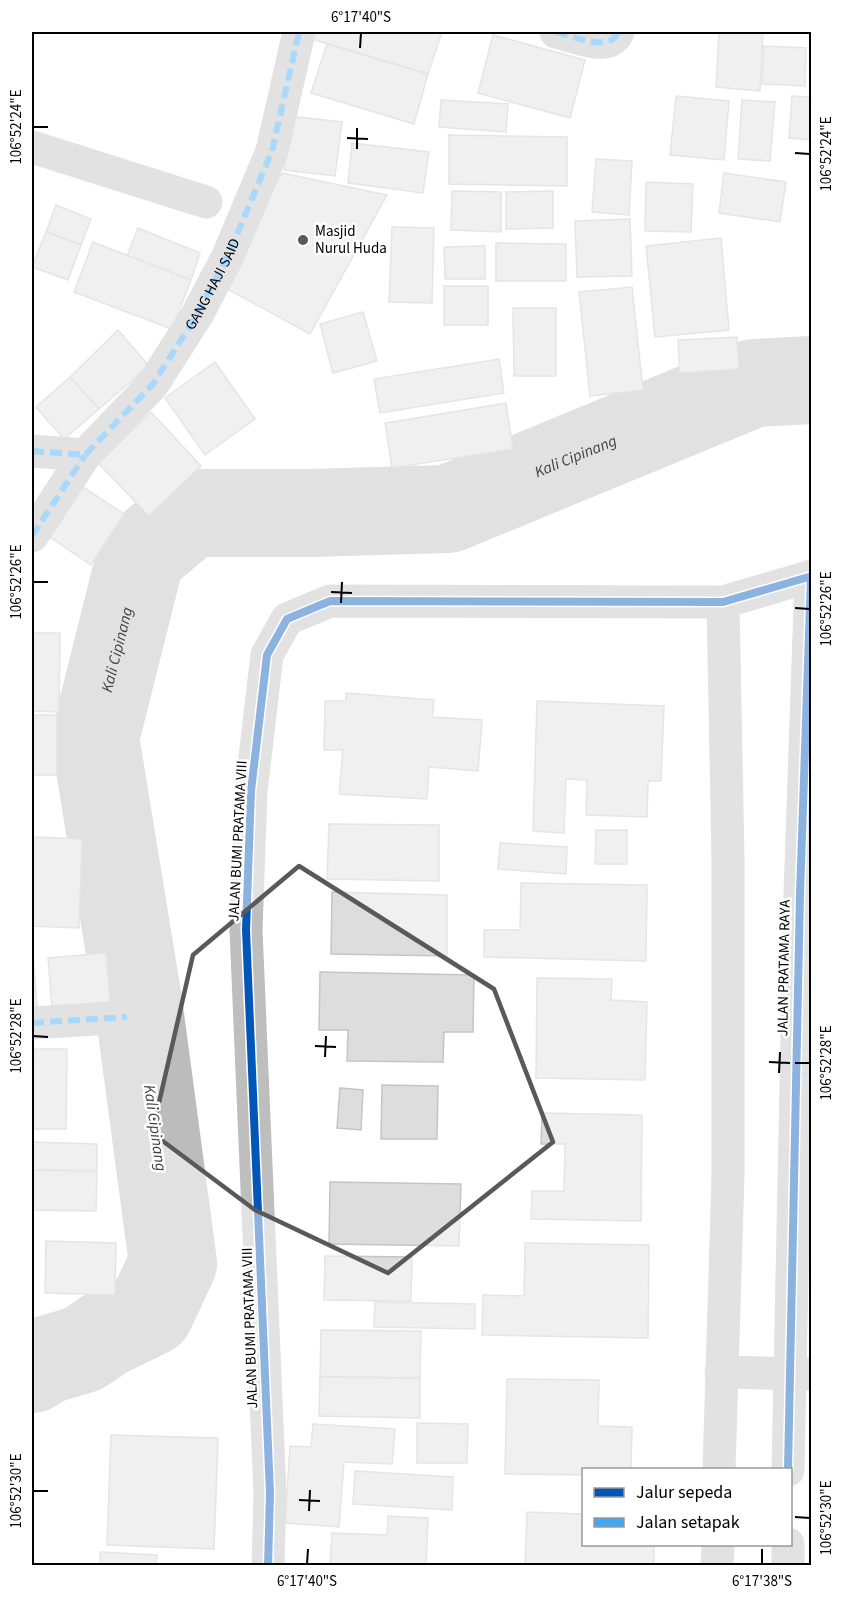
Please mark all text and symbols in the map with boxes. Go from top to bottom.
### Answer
text: 6°17'40"S [331,7,391,28]
text: 106°52'24"E [6,89,27,165]
text: 106°52'24"E [816,116,837,192]
place label: Masjid Nurul Huda [315,221,387,259]
marker: Masjid Nurul Huda [296,233,310,247]
street label: GANG HAJI SAID [180,235,245,334]
water label: Kali Cipinang [531,430,620,483]
text: 106°52'26"E [6,544,27,620]
text: 106°52'26"E [816,571,837,647]
water label: Kali Cipinang [96,605,138,695]
street label: JALAN BUMI PRATAMA VIII [223,760,253,922]
street label: JALAN PRATAMA RAYA [772,899,796,1037]
text: 106°52'28"E [6,998,27,1074]
text: 106°52'28"E [816,1025,837,1101]
water label: Kali Cipinang [138,1083,172,1173]
street label: JALAN BUMI PRATAMA VIII [237,1247,263,1409]
text: 106°52'30"E [6,1453,27,1529]
legend [582,1468,792,1546]
text: Jalur sepeda [636,1480,732,1505]
text: 106°52'30"E [816,1480,837,1556]
text: Jalan setapak [636,1510,740,1535]
text: 6°17'40"S [277,1571,337,1592]
text: 6°17'38"S [732,1571,792,1592]

